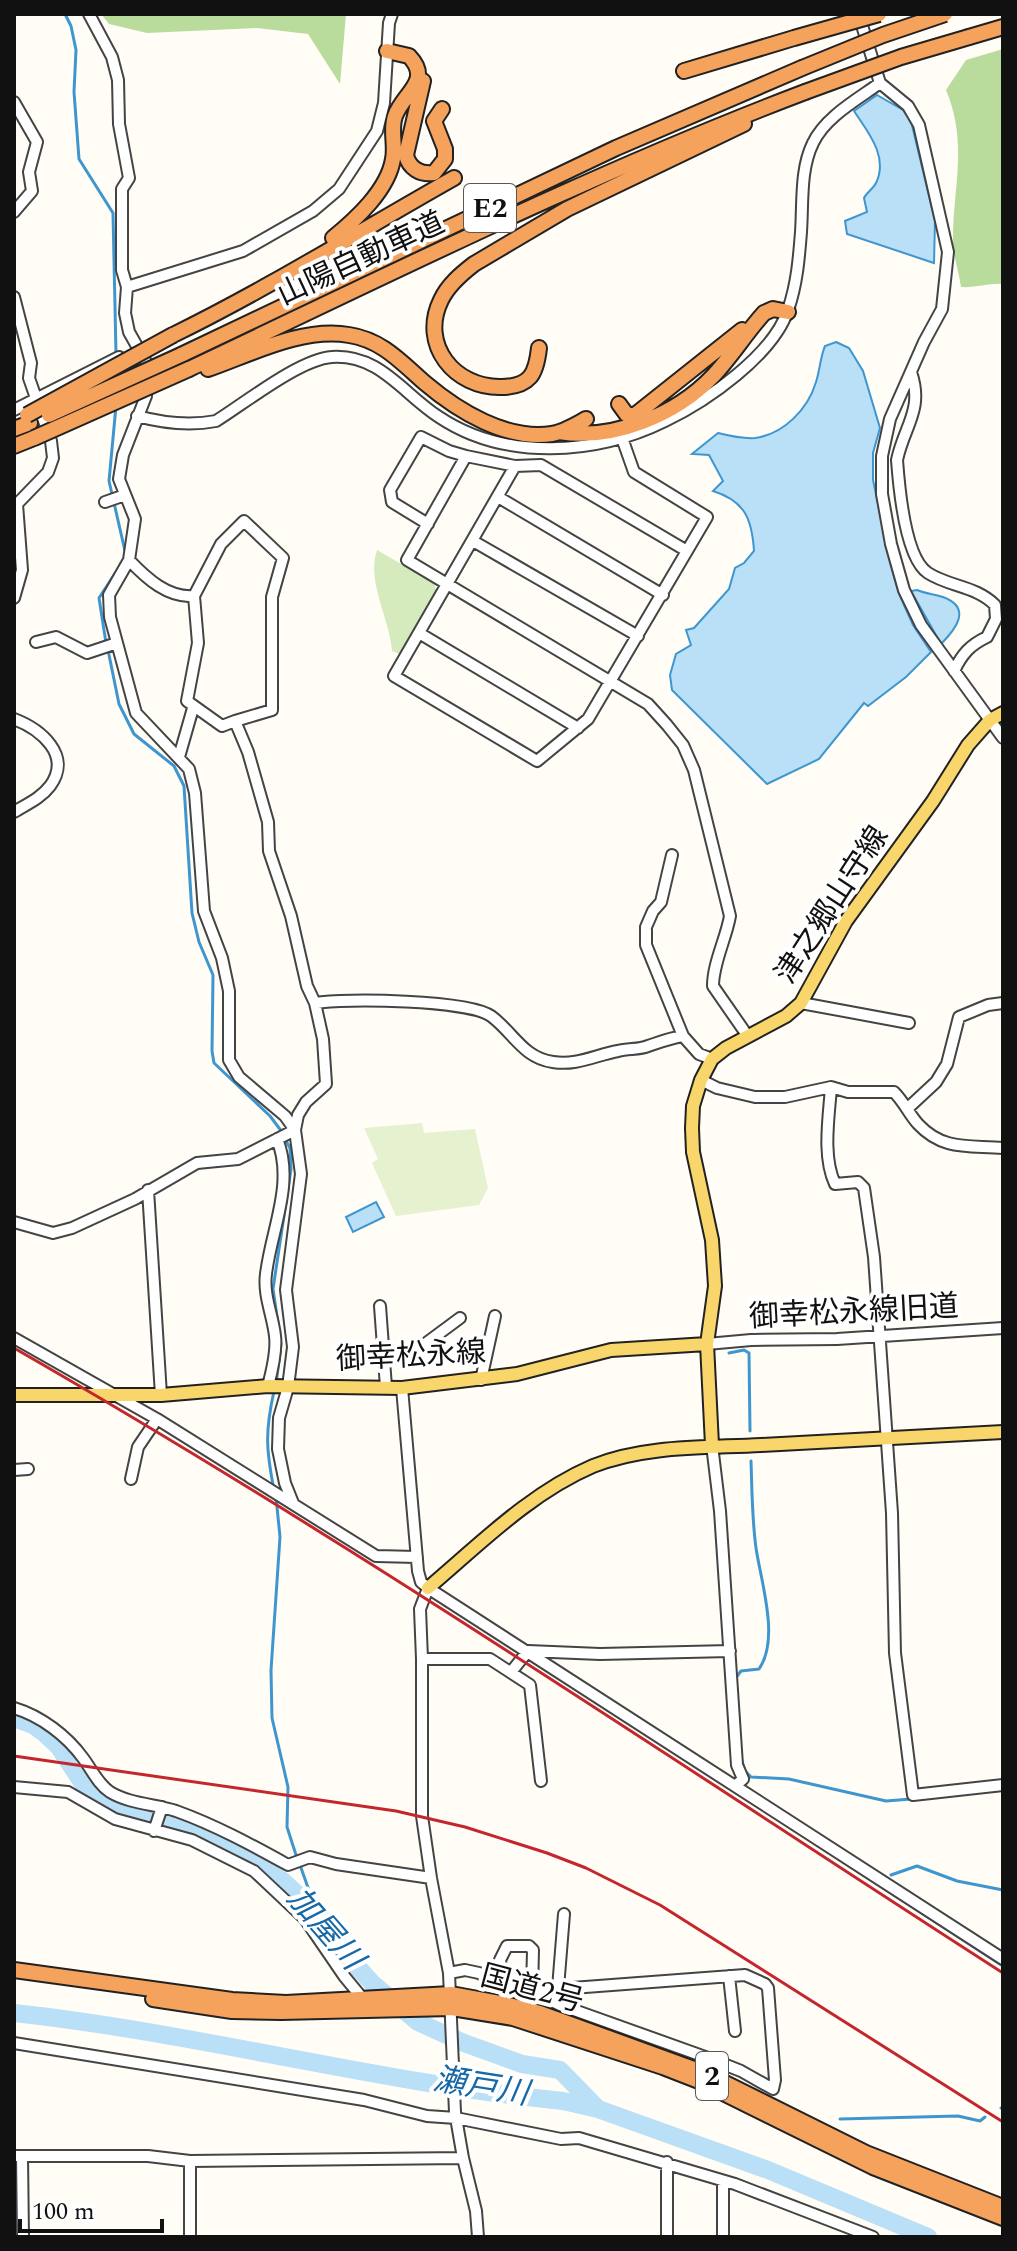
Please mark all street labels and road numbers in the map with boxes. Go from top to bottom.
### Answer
road number: E2 [464,184,516,232]
street label: 山陽自動車道 [270,200,452,318]
street label: 津之郷山守線 [764,817,900,993]
street label: 御幸松永線旧道 [748,1284,960,1340]
street label: 御幸松永線 [335,1329,487,1383]
street label: 国道2号 [475,1953,589,2025]
road number: 2 [696,2052,728,2100]

